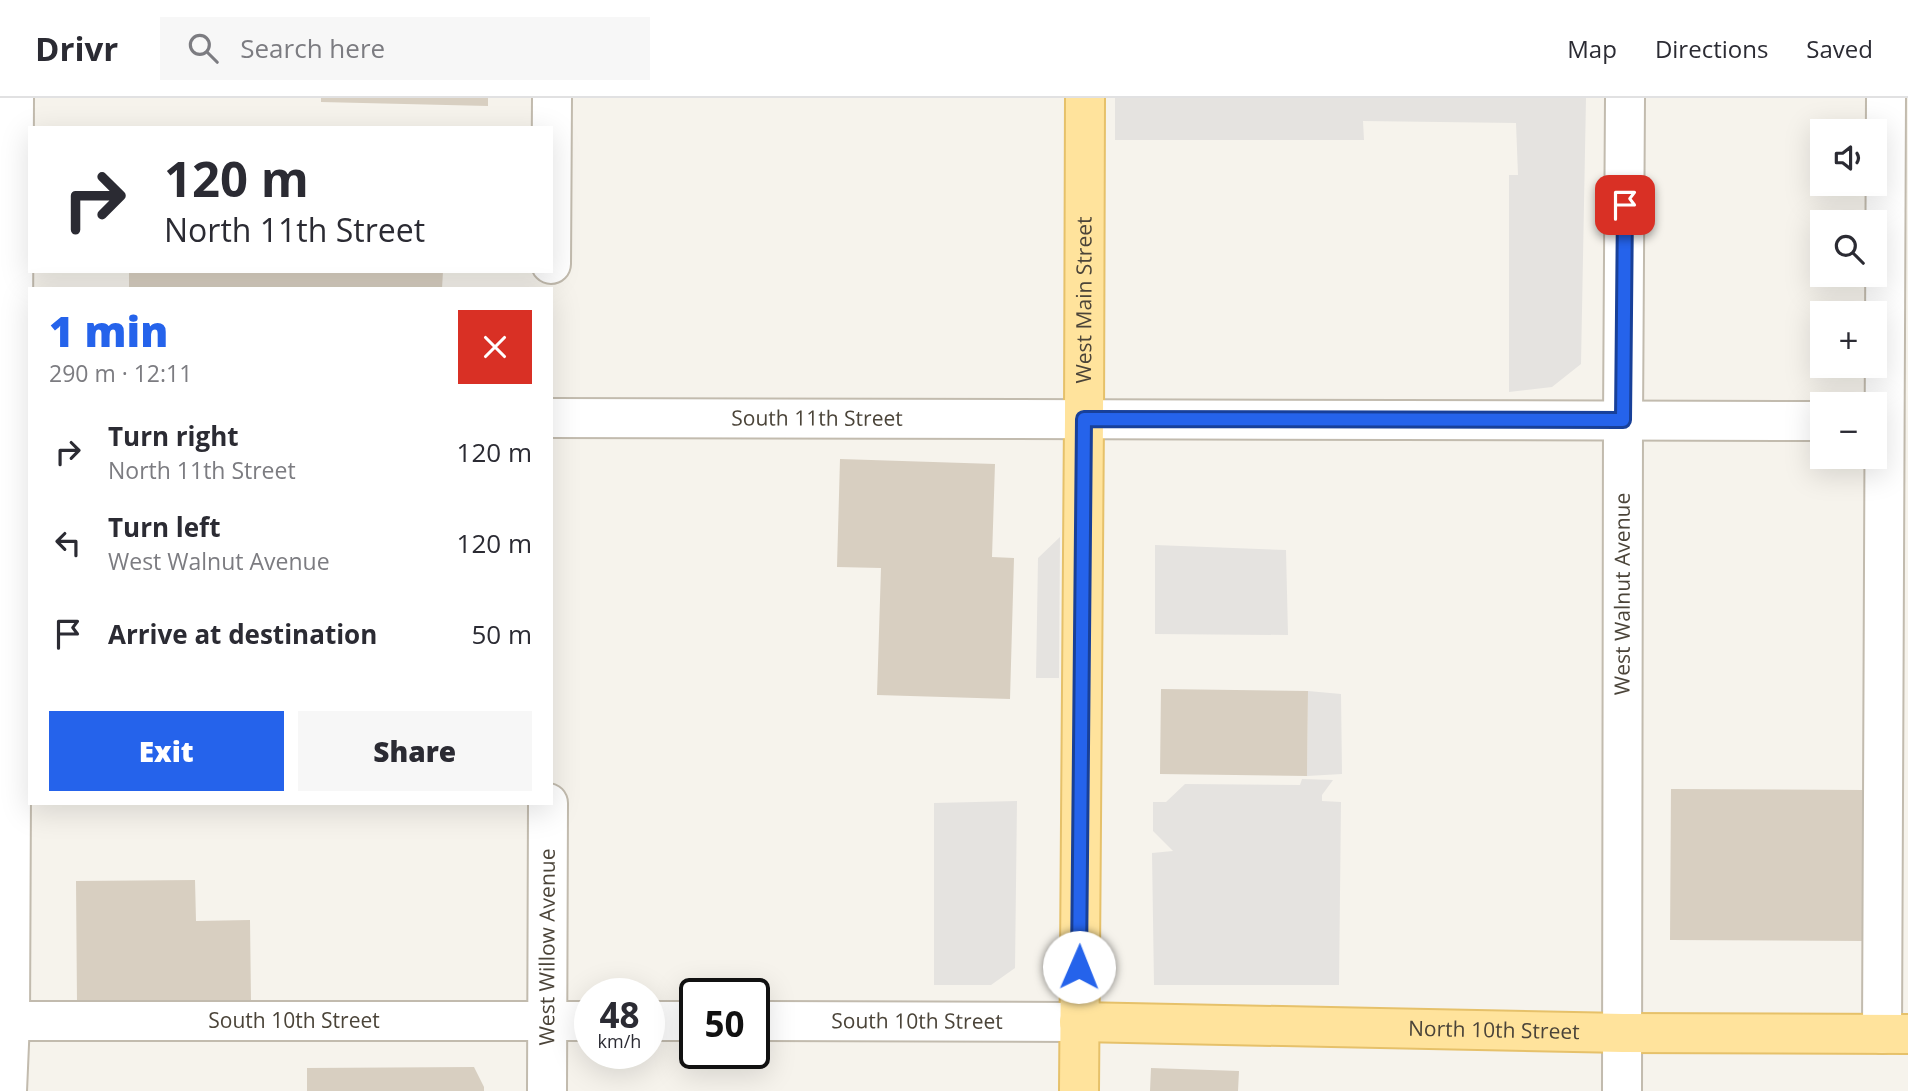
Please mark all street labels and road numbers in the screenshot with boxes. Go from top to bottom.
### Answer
street label: West Main Street [1069,216,1098,384]
street label: South 11th Street [731,403,903,432]
street label: West Walnut Avenue [1608,493,1636,695]
street label: West Willow Avenue [532,848,561,1046]
street label: South 10th Street [208,1006,380,1034]
street label: South 10th Street [831,1006,1003,1035]
street label: North 10th Street [1408,1014,1580,1045]

